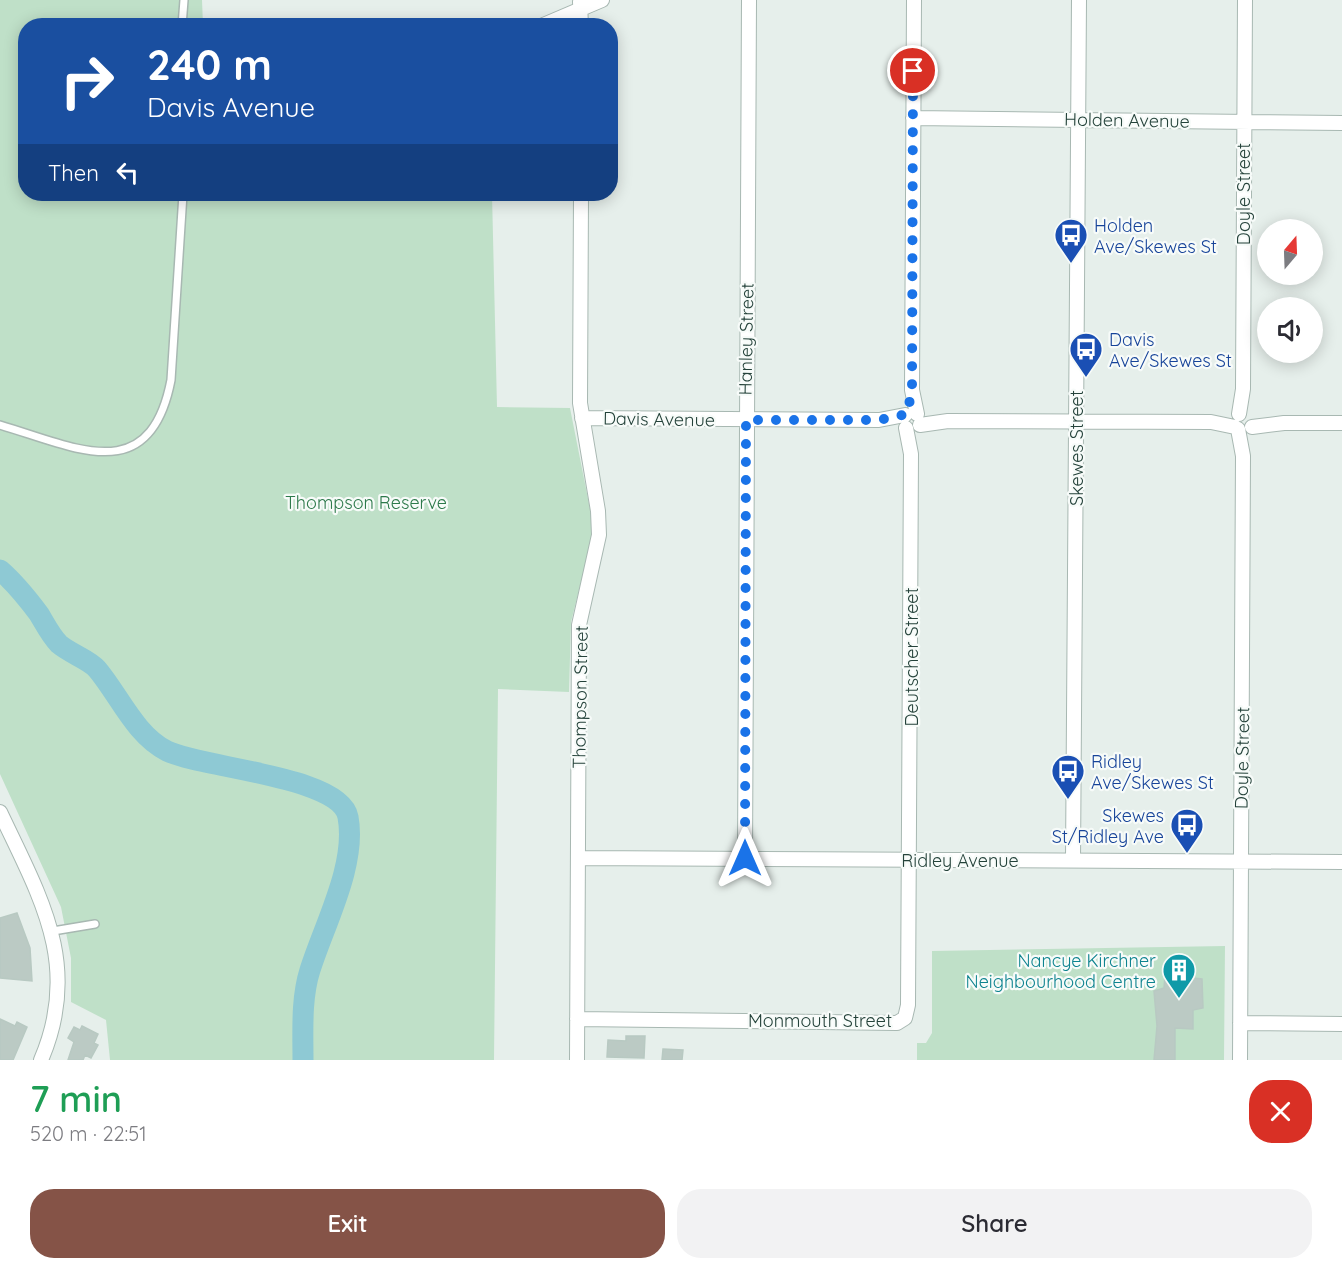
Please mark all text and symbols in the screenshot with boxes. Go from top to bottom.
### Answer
text: 240 m [147,38,272,91]
icon: right [48,42,126,120]
pin [887,45,938,96]
icon: arrive [896,54,929,87]
text: Davis Avenue [147,90,315,124]
street label: Holden Avenue [1064,107,1190,133]
street label: Doyle Street [1232,143,1255,245]
icon: left [111,156,144,189]
text: Then [48,159,99,187]
place label: Holden Ave/Skewes St [1094,214,1217,258]
bus stop icon: Holden Ave/Skewes St [1053,217,1089,264]
north arrow [1257,219,1323,285]
map controls [1257,219,1323,363]
street label: Hanley Street [734,282,758,396]
button: sound [1257,297,1323,363]
place label: Davis Ave/Skewes St [1109,328,1232,372]
bus stop icon: Davis Ave/Skewes St [1068,331,1104,378]
street label: Skewes Street [1065,390,1088,506]
street label: Davis Avenue [603,407,715,431]
park label: Thompson Reserve [285,491,447,514]
street label: Deutscher Street [900,587,923,727]
street label: Thompson Street [567,625,593,769]
street label: Doyle Street [1230,707,1254,809]
place label: Ridley Ave/Skewes St [1091,750,1214,794]
bus stop icon: Ridley Ave/Skewes St [1050,753,1086,800]
place label: Skewes St/Ridley Ave [1052,804,1164,848]
bus stop icon: Skewes St/Ridley Ave [1169,807,1205,854]
position arrow [713,826,777,890]
street label: Ridley Avenue [901,849,1019,872]
place label: Nancye Kirchner Neighbourhood Centre [966,949,1156,993]
building icon: Nancye Kirchner Neighbourhood Centre [1161,952,1197,999]
street label: Monmouth Street [748,1009,892,1032]
text: 7 min [30,1076,122,1121]
button: close [1249,1080,1312,1143]
text: 520 m · 22:51 [30,1121,147,1146]
button: Exit [30,1189,665,1258]
button: Share [677,1189,1312,1258]

